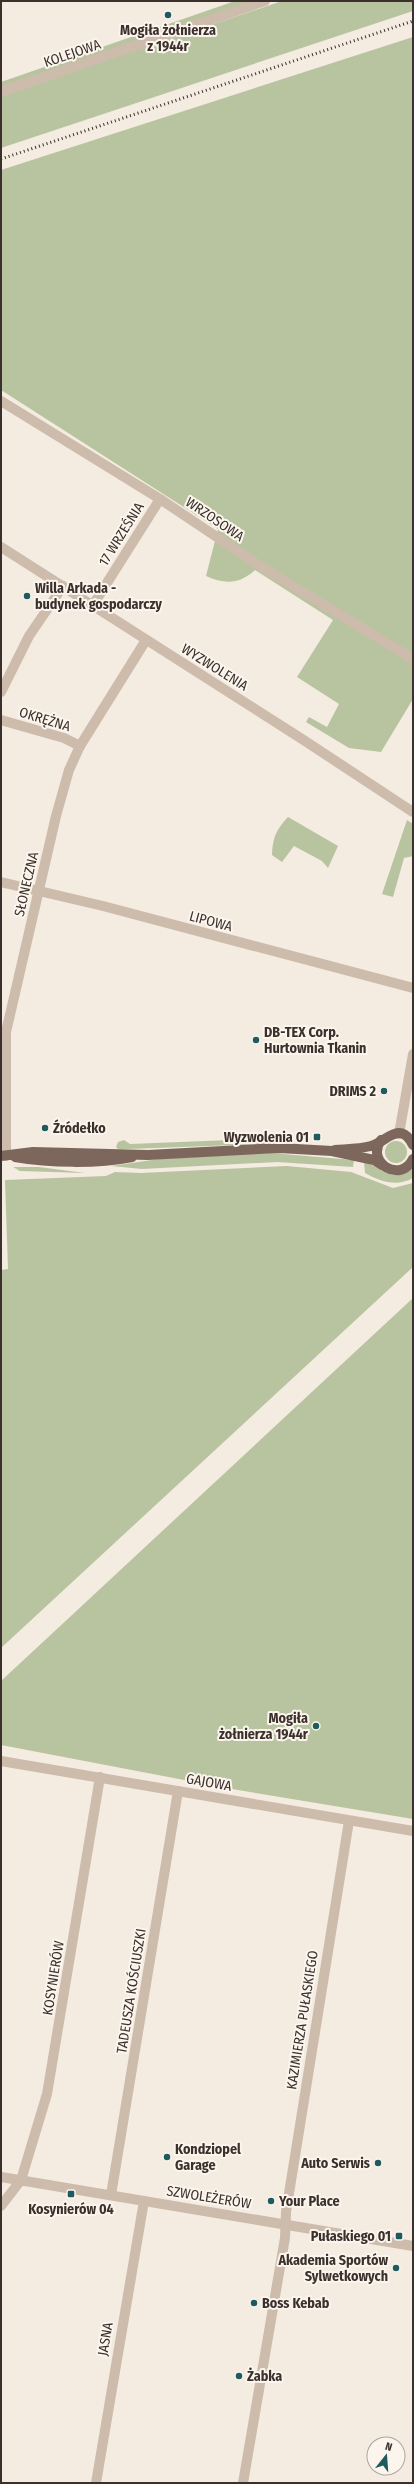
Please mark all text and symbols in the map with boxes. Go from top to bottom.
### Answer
marker: Mogiła żołnierza z 1944r [163,10,173,20]
place label: Mogiła żołnierza z 1944r [120,22,216,55]
street label: KOLEJOWA [41,36,103,71]
street label: WRZOSOWA [182,494,248,545]
street label: 17 WRZEŚNIA [94,498,148,569]
place label: Willa Arkada - budynek gospodarczy [35,580,162,613]
marker: Willa Arkada - budynek gospodarczy [22,591,32,601]
street label: WYZWOLENIA [178,640,252,695]
street label: OKRĘŻNA [17,704,73,736]
street label: SŁONECZNA [11,849,42,918]
street label: LIPOWA [187,908,235,936]
place label: DB-TEX Corp. Hurtownia Tkanin [264,1024,366,1057]
marker: DB-TEX Corp. Hurtownia Tkanin [251,1035,261,1045]
place label: DRIMS 2 [330,1083,377,1100]
marker: DRIMS 2 [379,1086,389,1096]
place label: Źródełko [53,1119,106,1137]
marker: Źródełko [40,1123,50,1133]
place label: Wyzwolenia 01 [224,1129,309,1146]
marker: Wyzwolenia 01 [312,1132,322,1142]
place label: Mogiła żołnierza 1944r [219,1710,309,1743]
marker: Mogiła żołnierza 1944r [311,1721,321,1731]
street label: GAJOWA [185,1770,234,1795]
street label: TADEUSZA KOŚCIUSZKI [112,1927,150,2055]
street label: KOSYNIERÓW [38,1939,68,2017]
street label: KAZIMIERZA PUŁASKIEGO [283,1949,322,2091]
place label: Kondziopel Garage [175,2141,241,2174]
marker: Kondziopel Garage [162,2152,172,2162]
place label: Auto Serwis [300,2155,370,2172]
marker: Auto Serwis [373,2158,383,2168]
street label: SZWOLEŻERÓW [165,2181,253,2213]
marker: Kosynierów 04 [66,2189,76,2199]
place label: Your Place [278,2193,340,2210]
marker: Your Place [266,2196,276,2206]
place label: Kosynierów 04 [28,2201,114,2218]
place label: Pułaskiego 01 [311,2228,391,2245]
marker: Pułaskiego 01 [394,2231,404,2241]
place label: Akademia Sportów Sylwetkowych [277,2252,388,2285]
marker: Akademia Sportów Sylwetkowych [391,2263,401,2273]
place label: Boss Kebab [262,2295,330,2312]
marker: Boss Kebab [249,2298,259,2308]
street label: JASNA [94,2320,117,2357]
place label: Żabka [247,2367,282,2385]
marker: Żabka [234,2371,244,2381]
north arrow [366,2436,406,2476]
text: N [384,2440,394,2454]

